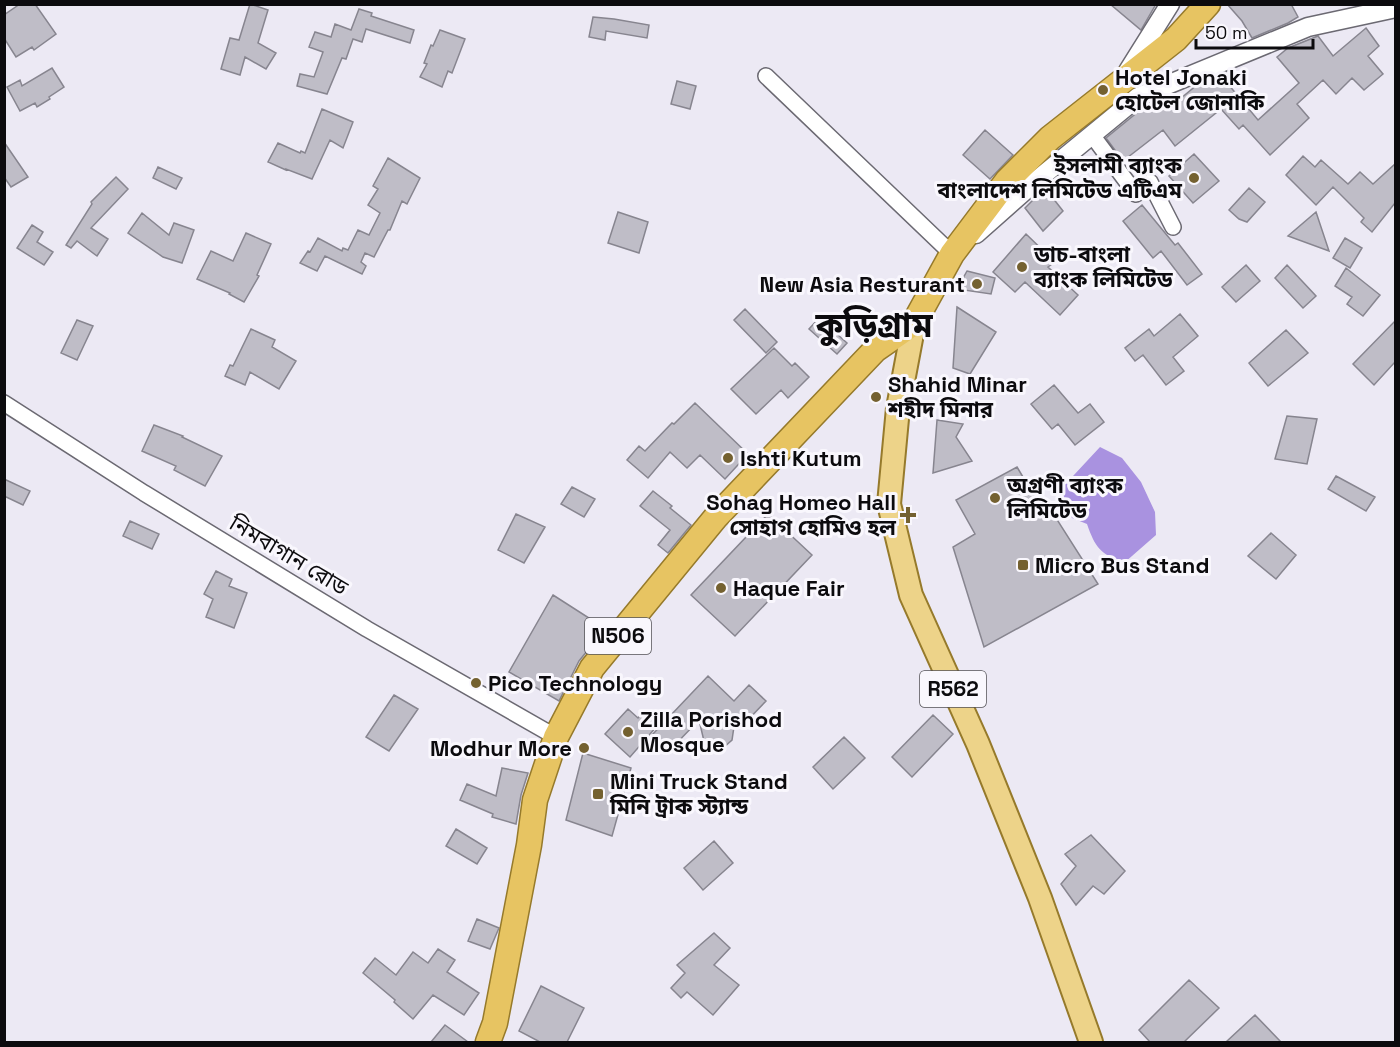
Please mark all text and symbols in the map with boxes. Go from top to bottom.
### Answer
scale bar [1196,12,1313,50]
text: 50 m [1205,21,1247,44]
place label: Hotel Jonaki হোটেল জোনাকি [1115,63,1265,116]
marker: Hotel Jonaki হোটেল জোনাকি [1096,83,1110,97]
place label: ইসলামী ব্যাংক বাংলাদেশ লিমিটেড এটিএম [936,151,1183,204]
marker: ইসলামী ব্যাংক বাংলাদেশ লিমিটেড এটিএম [1187,171,1201,185]
place label: ডাচ-বাংলা ব্যাংক লিমিটেড [1033,240,1174,293]
marker: ডাচ-বাংলা ব্যাংক লিমিটেড [1015,260,1029,274]
place label: New Asia Resturant [759,270,965,298]
marker: New Asia Resturant [970,277,984,291]
district label: কুড়িগ্রাম [814,304,933,347]
place label: Shahid Minar শহীদ মিনার [887,370,1027,423]
marker: Shahid Minar শহীদ মিনার [869,390,883,404]
place label: Ishti Kutum [740,444,862,472]
marker: Ishti Kutum [721,451,735,465]
place label: অগ্রণী ব্যাংক লিমিটেড [1006,471,1124,524]
place label: Sohag Homeo Hall সোহাগ হোমিও হল [706,488,896,541]
marker: অগ্রণী ব্যাংক লিমিটেড [988,491,1002,505]
street label: নিমবাগান রোড [224,508,354,601]
marker: Sohag Homeo Hall সোহাগ হোমিও হল [901,508,915,522]
place label: Micro Bus Stand [1035,551,1209,579]
marker: Micro Bus Stand [1016,558,1030,572]
place label: Haque Fair [733,574,845,602]
marker: Haque Fair [714,581,728,595]
road number: N506 [585,618,651,654]
place label: Pico Technology [488,669,662,697]
road number: R562 [920,671,986,707]
marker: Pico Technology [469,676,483,690]
place label: Zilla Porishod Mosque [640,705,782,758]
marker: Zilla Porishod Mosque [621,725,635,739]
place label: Modhur More [430,734,572,762]
marker: Modhur More [577,741,591,755]
place label: Mini Truck Stand মিনি ট্রাক স্ট্যান্ড [609,767,788,820]
marker: Mini Truck Stand মিনি ট্রাক স্ট্যান্ড [591,787,605,801]

